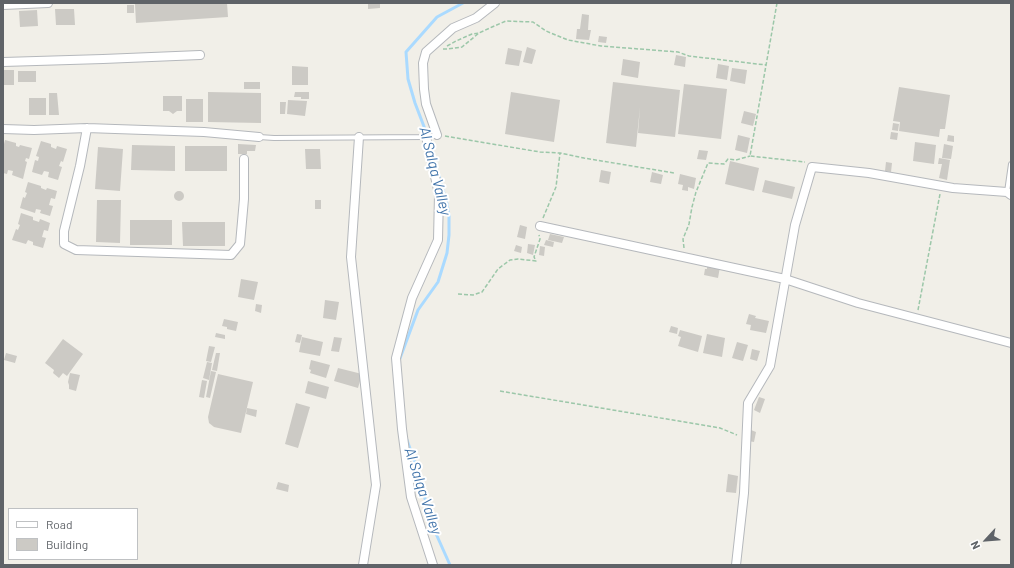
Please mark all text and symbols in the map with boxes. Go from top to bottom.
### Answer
water label: Al Salqa Valley [415,125,455,217]
water label: Al Salqa Valley [400,445,446,537]
legend [8,508,138,560]
text: Road [46,517,73,531]
north arrow [966,520,1006,560]
text: Building [46,537,88,551]
text: N [967,539,982,552]

